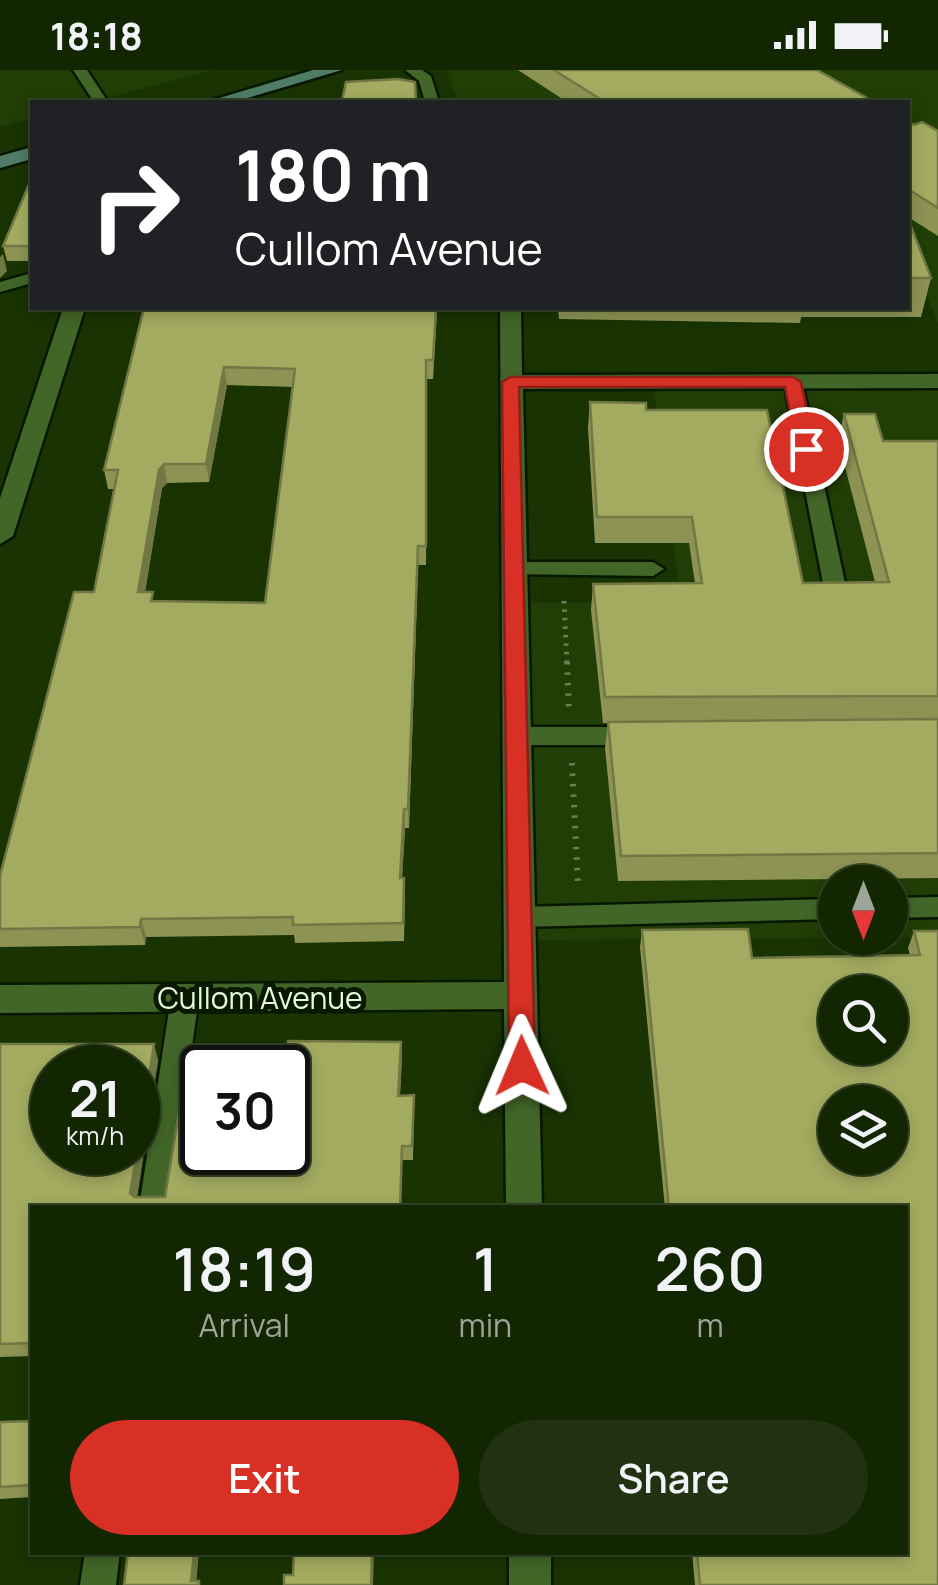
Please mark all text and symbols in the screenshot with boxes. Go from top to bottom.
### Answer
text: 18:18 [50,9,143,61]
text: 180 m [235,126,432,222]
icon: right [70,140,200,270]
text: Cullom Avenue [235,217,543,279]
pin [764,407,849,492]
icon: arrive [779,422,834,477]
north arrow [818,865,908,955]
map controls [818,865,908,1175]
button: search [818,975,908,1065]
street label: Cullom Avenue [157,977,363,1018]
position arrow [470,1014,574,1118]
speed limit sign: 30 [180,1045,310,1175]
text: 21 [69,1064,121,1132]
button: layers [818,1085,908,1175]
text: km/h [66,1118,124,1153]
text: 18:19 [172,1227,316,1309]
text: 1 [473,1227,498,1309]
text: 260 [655,1227,766,1309]
text: Arrival [199,1303,290,1347]
text: min [459,1303,512,1347]
text: m [696,1303,724,1347]
button: Exit [70,1420,459,1535]
button: Share [479,1420,868,1535]

